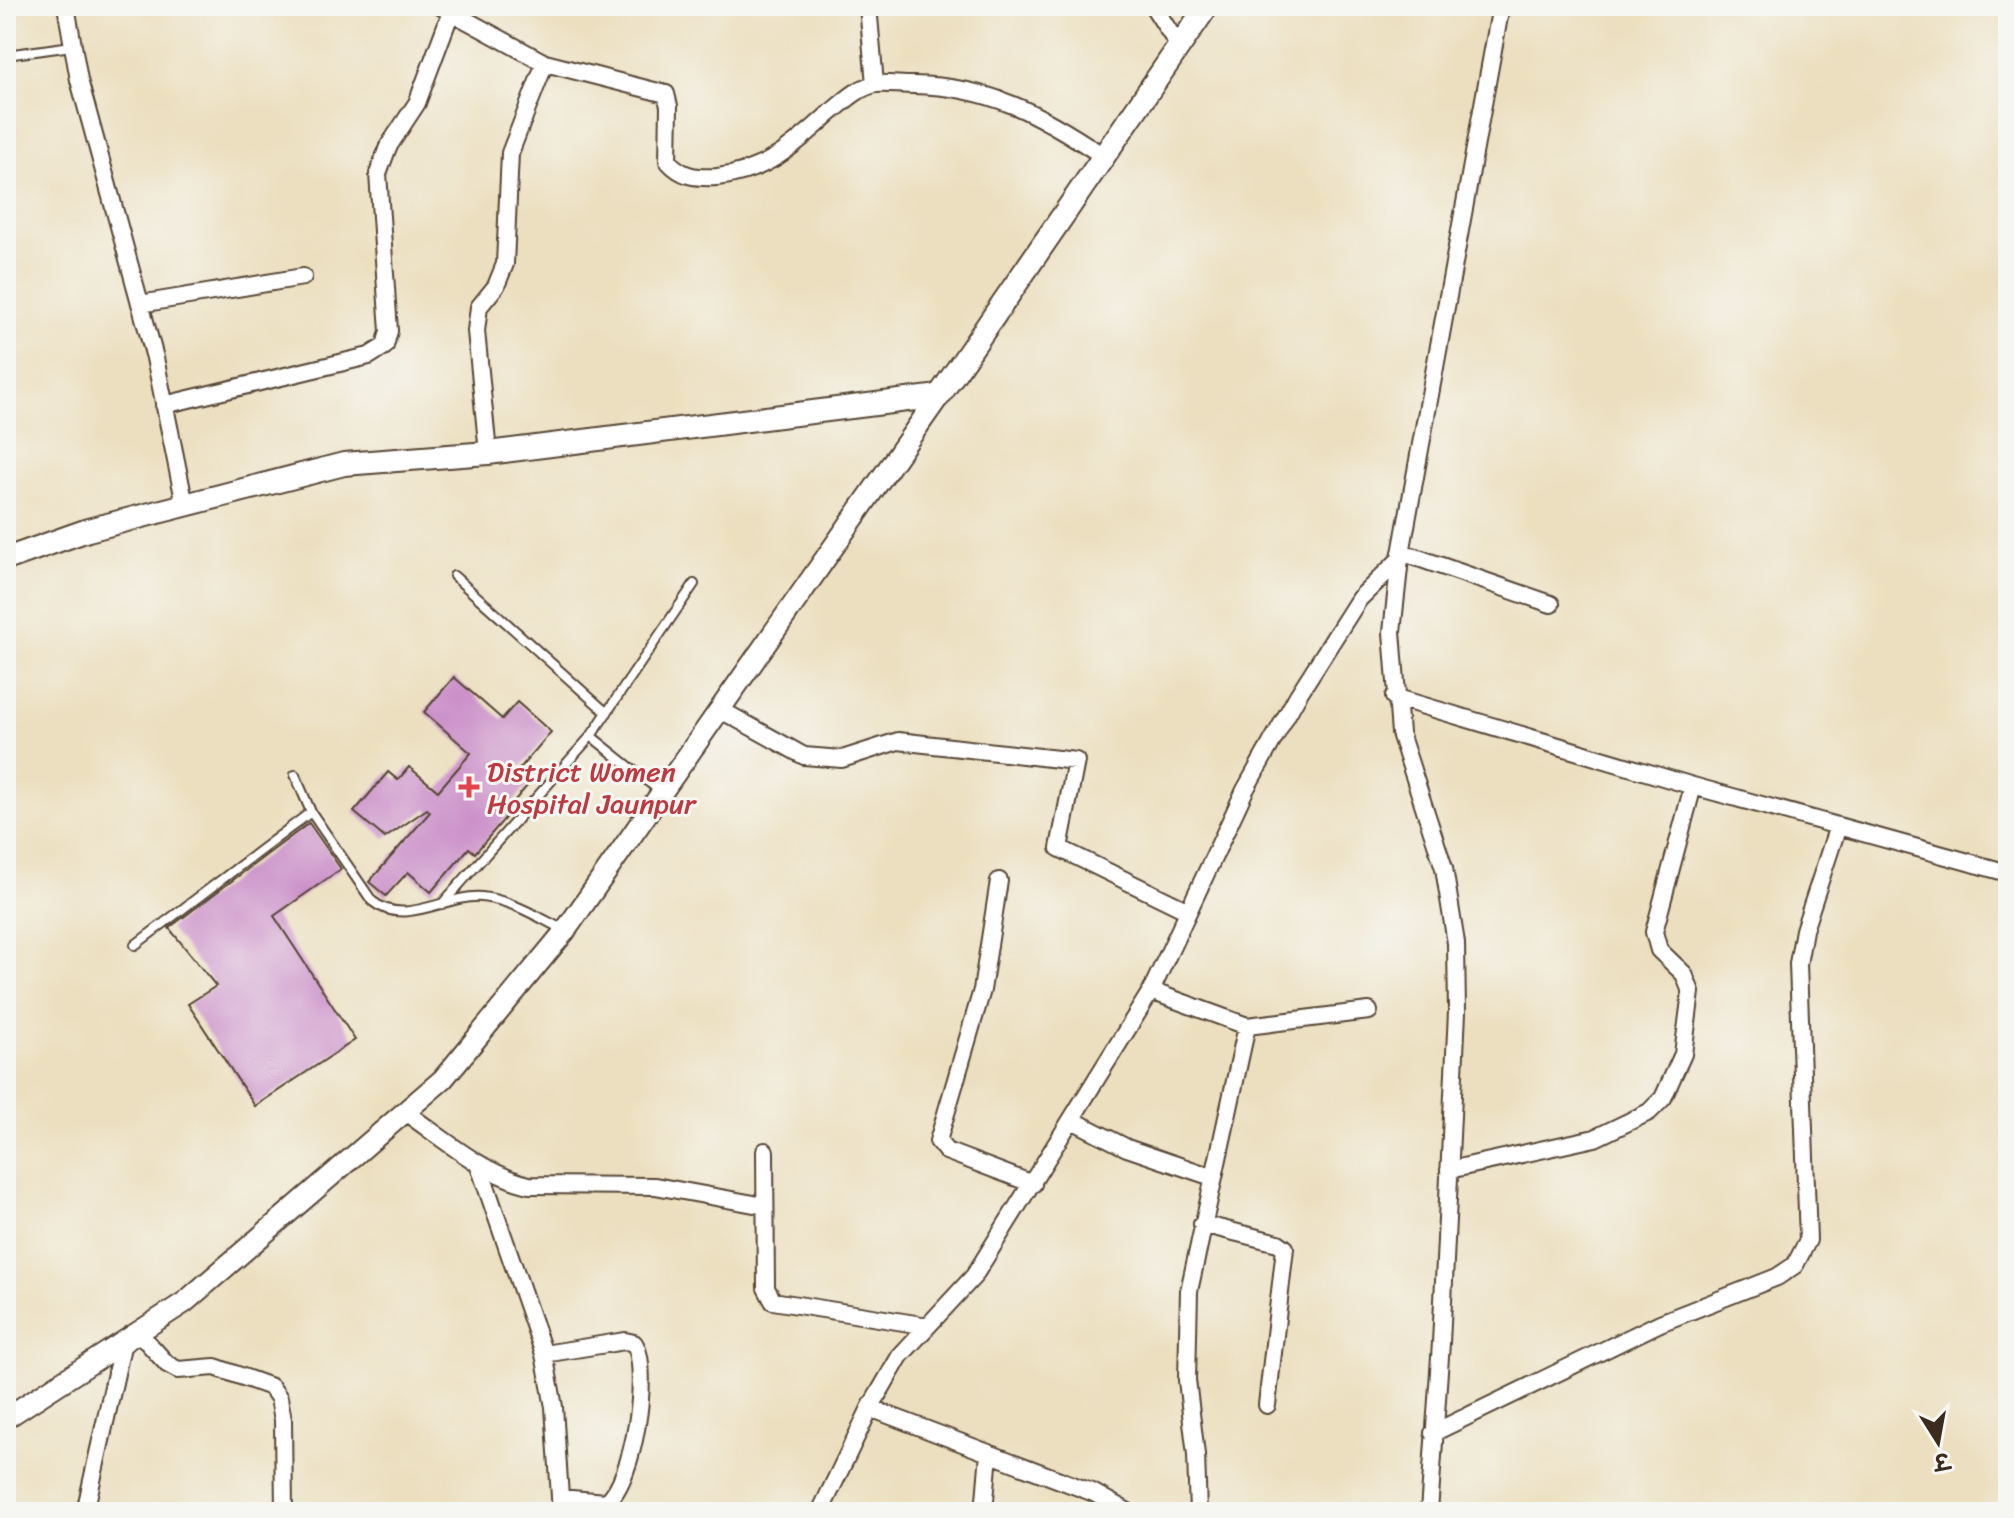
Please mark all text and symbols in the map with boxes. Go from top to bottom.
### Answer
place label: District Women Hospital Jaunpur [487,747,697,828]
marker: District Women Hospital Jaunpur [458,776,480,798]
north arrow [1898,1402,1978,1482]
text: उ [1929,1440,1955,1482]

